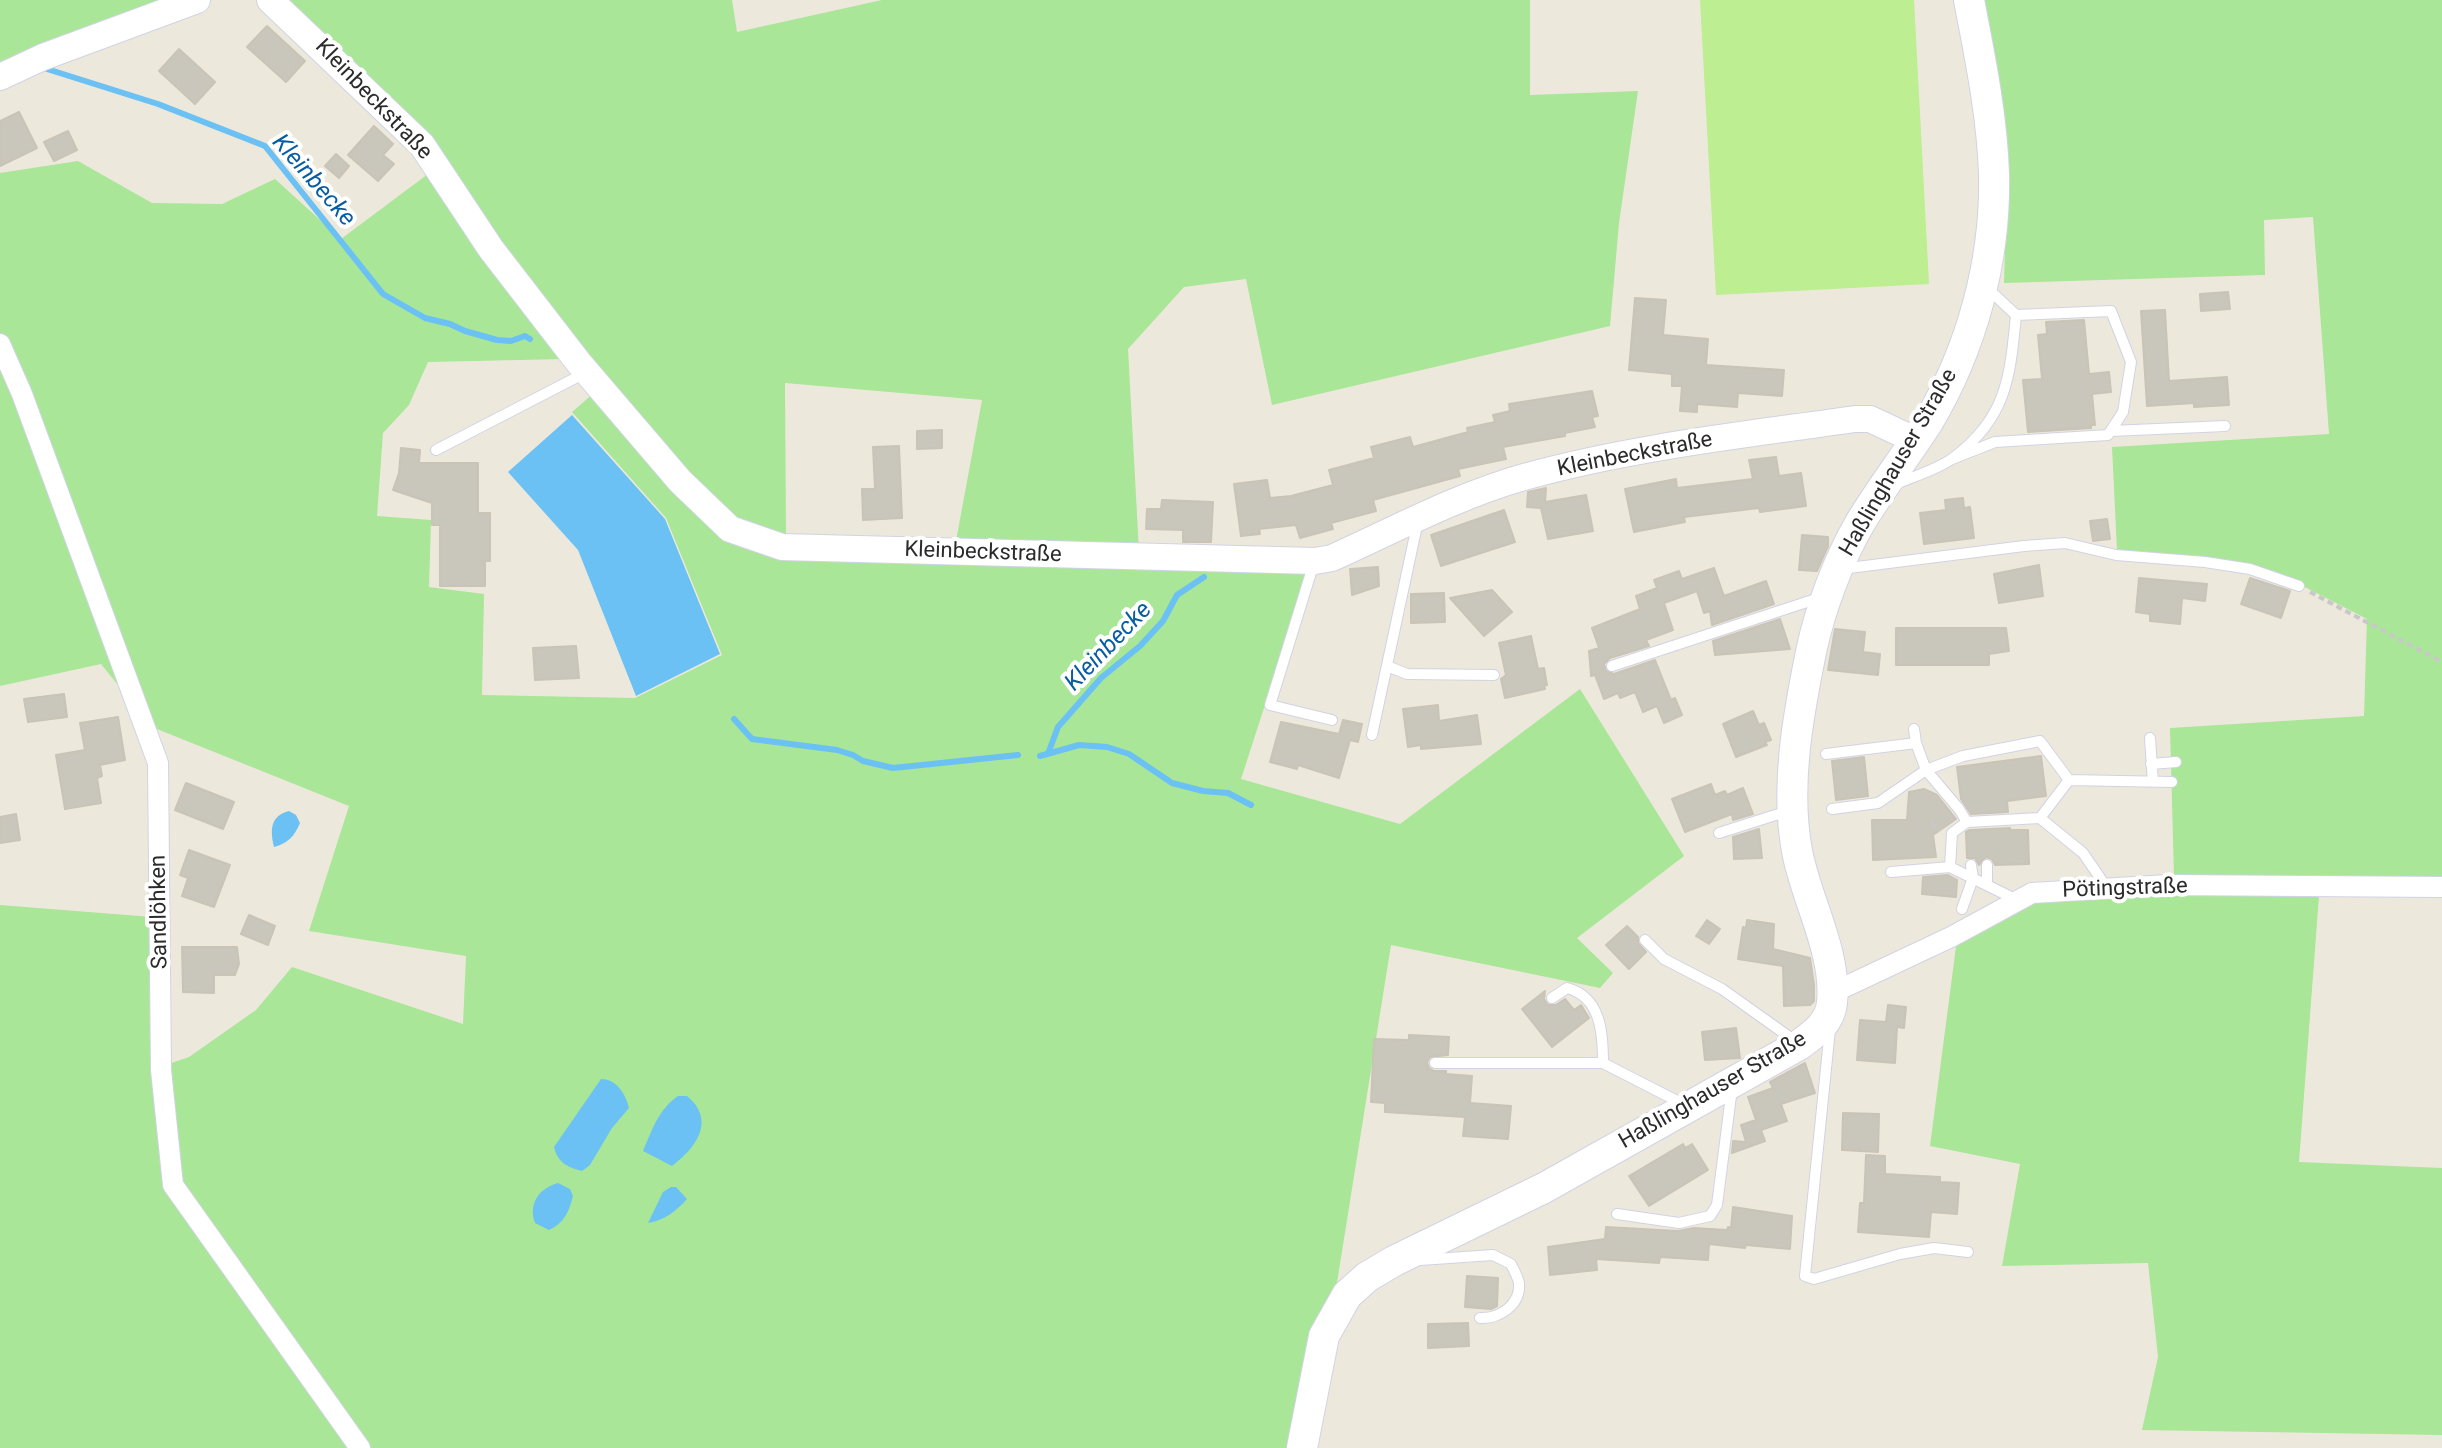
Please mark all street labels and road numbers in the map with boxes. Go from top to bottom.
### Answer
street label: Kleinbeckstraße [309,34,437,166]
street label: Haßlinghauser Straße [1835,365,1963,561]
street label: Kleinbeckstraße [1555,427,1715,483]
street label: Kleinbeckstraße [904,537,1062,569]
street label: Sandlöhken [146,855,174,969]
street label: Pötingstraße [2062,874,2188,904]
street label: Haßlinghauser Straße [1615,1027,1811,1155]

